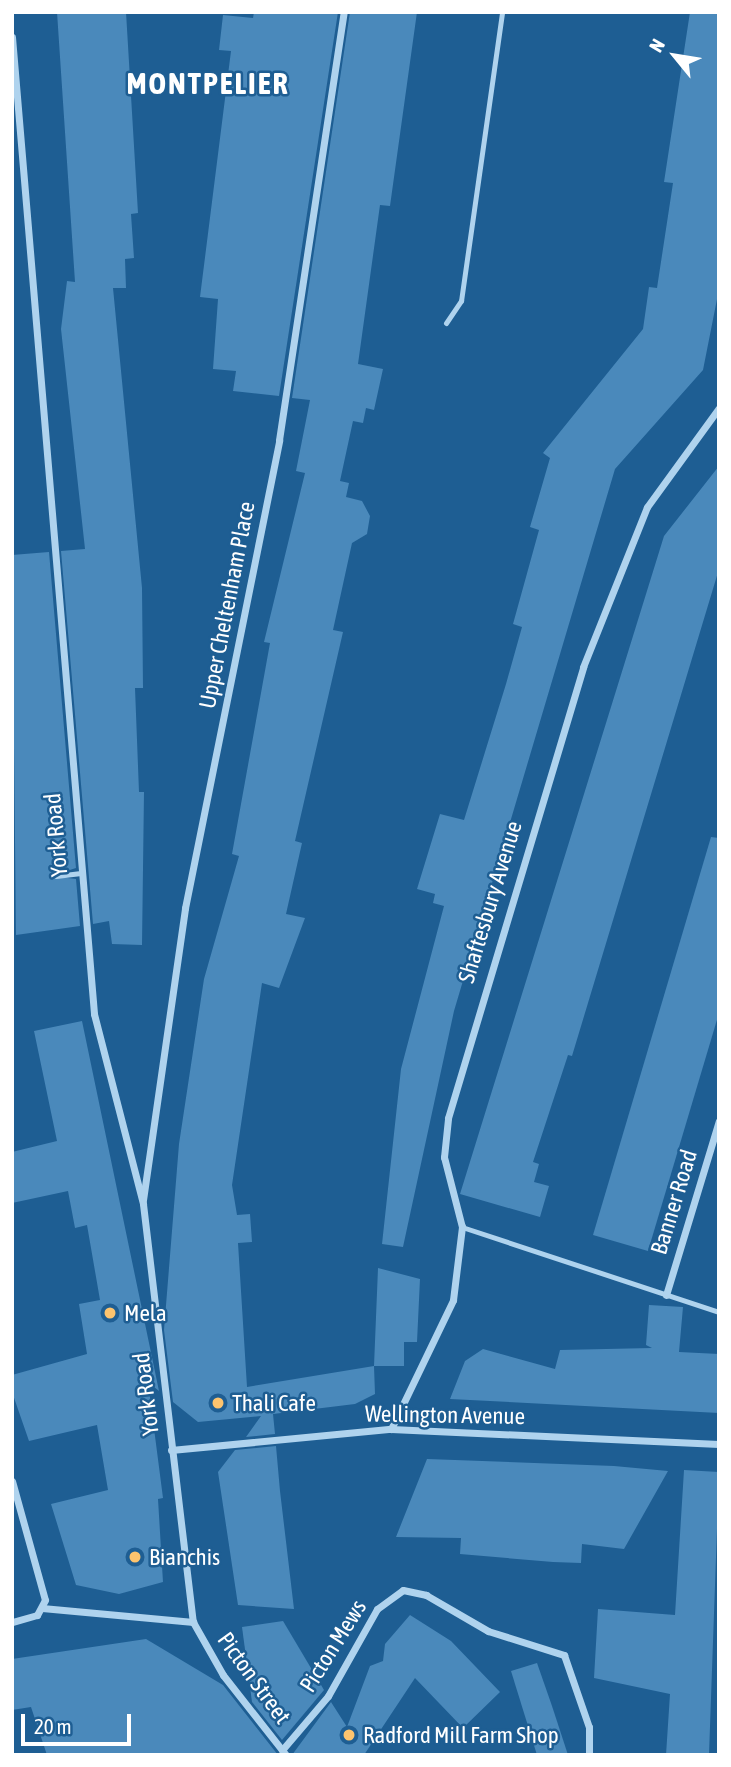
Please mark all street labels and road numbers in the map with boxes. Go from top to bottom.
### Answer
street label: Upper Cheltenham Place [193,499,261,711]
street label: York Road [39,792,73,878]
street label: Shaftesbury Avenue [452,818,528,986]
street label: Banner Road [645,1146,703,1258]
street label: York Road [127,1351,165,1437]
street label: Wellington Avenue [365,1400,525,1430]
street label: Picton Mews [294,1595,372,1697]
street label: Picton Street [212,1627,296,1729]

